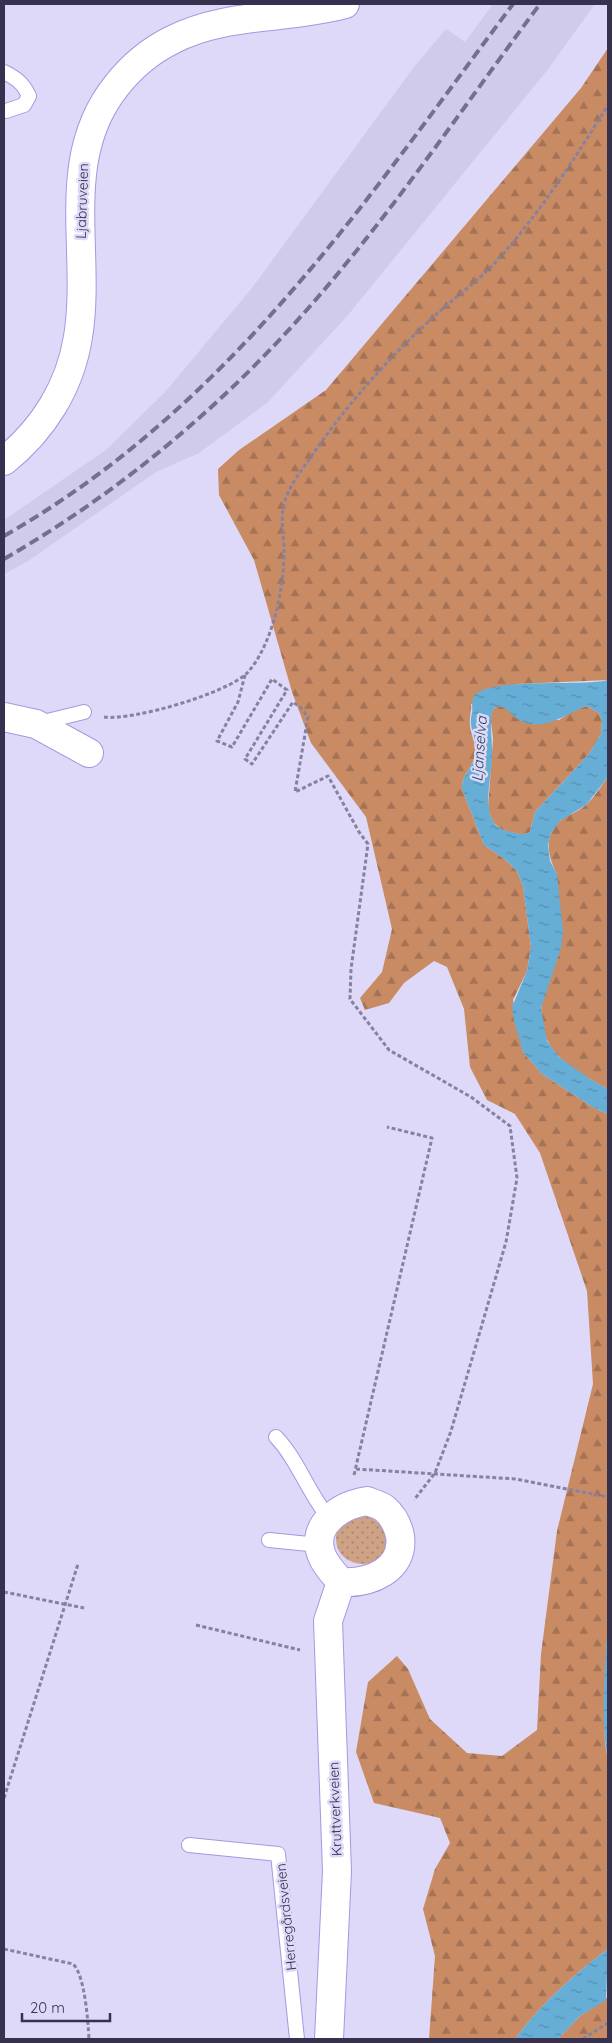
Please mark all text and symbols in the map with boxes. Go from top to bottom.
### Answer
street label: Ljabruveien [72,163,92,239]
water label: Ljanselva [467,715,491,782]
street label: Kruttverkveien [324,1761,346,1857]
street label: Herregårdsveien [271,1862,301,1972]
scale bar [22,1990,110,2022]
text: 20 m [30,1998,65,2017]

